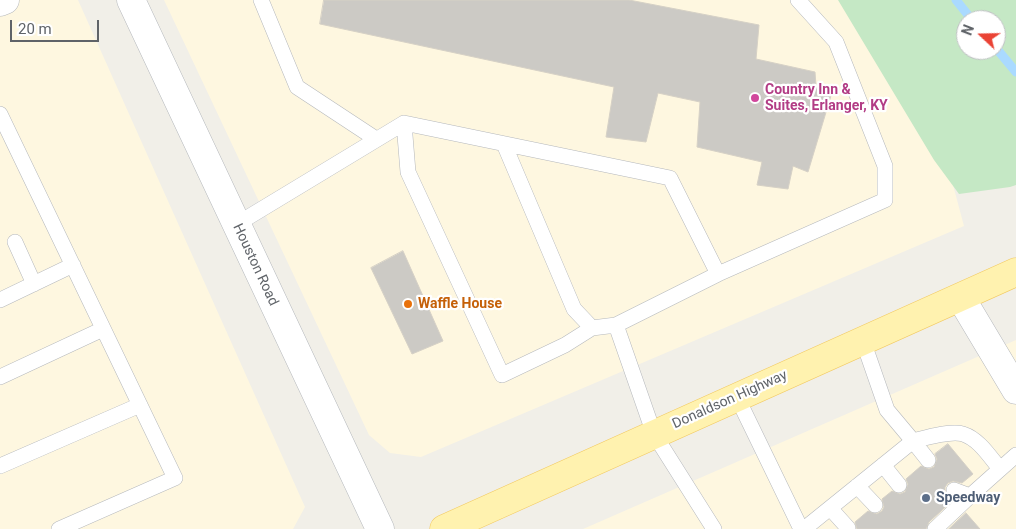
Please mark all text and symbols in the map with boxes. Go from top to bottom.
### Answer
scale bar [12,10,101,42]
north arrow [956,10,1006,60]
text: 20 m [18,20,52,38]
text: N [959,23,977,37]
place label: Country Inn & Suites, Erlanger, KY [765,82,888,114]
marker: Country Inn & Suites, Erlanger, KY [749,92,761,104]
street label: Houston Road [229,221,281,309]
place label: Waffle House [418,296,502,312]
marker: Waffle House [402,298,414,310]
street label: Donaldson Highway [670,367,790,433]
place label: Speedway [936,490,1000,506]
marker: Speedway [920,492,932,504]

